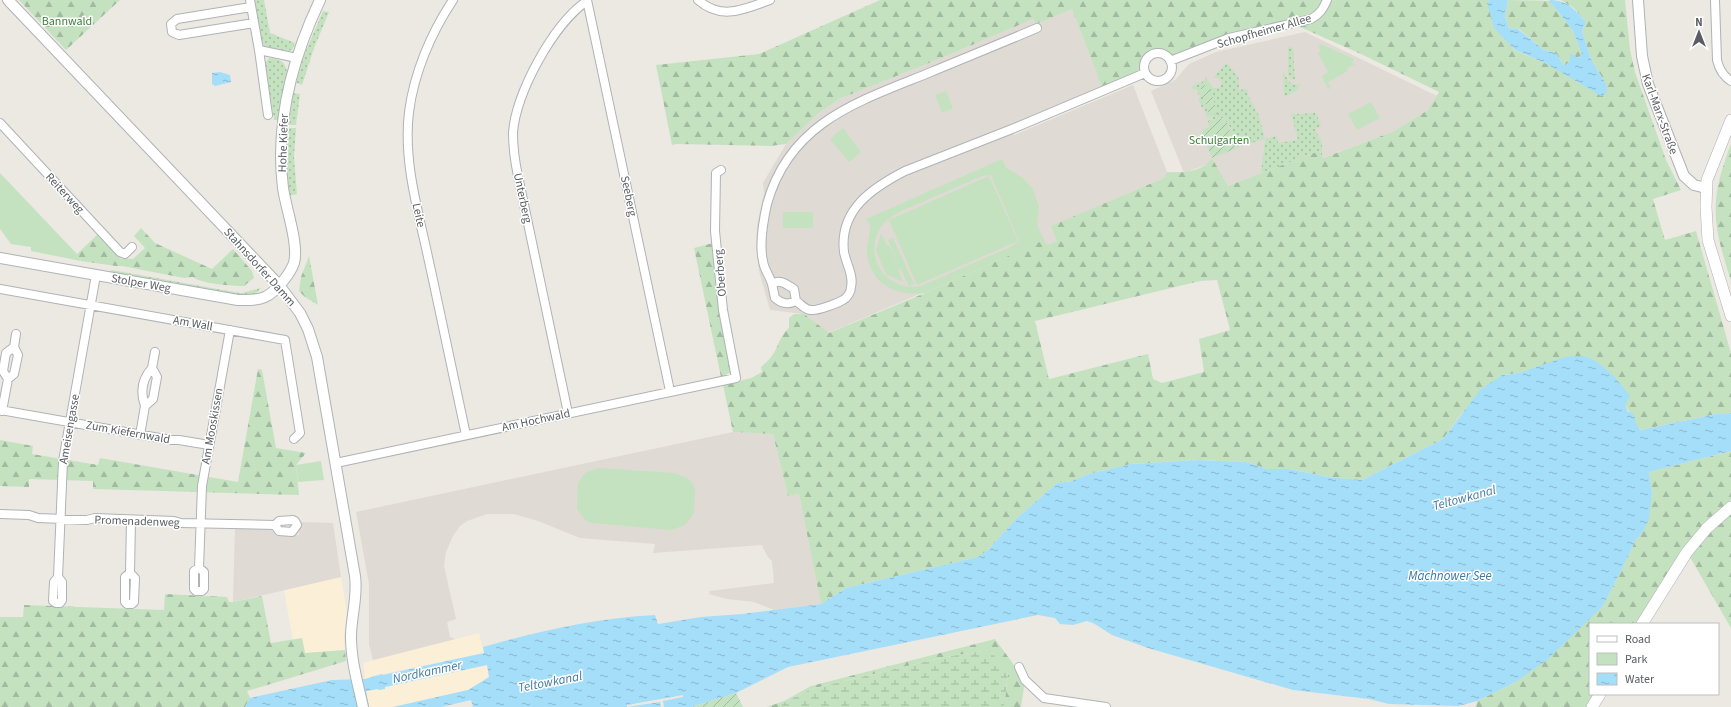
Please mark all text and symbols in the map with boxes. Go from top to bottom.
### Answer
street label: Schopfheimer Allee [1215,10,1313,53]
north arrow [1679,12,1719,52]
park label: Bannwald [42,13,92,30]
text: N [1695,15,1703,30]
street label: Karl-Marx-Straße [1637,72,1682,157]
street label: Hohe Kiefer [274,113,293,173]
park label: Schulgarten [1189,132,1249,149]
street label: Reiterweg [41,169,88,218]
street label: Unterberg [509,171,536,225]
street label: Seeberg [616,174,641,218]
street label: Leite [408,201,429,229]
street label: Stahnsdorfer Damm [220,224,300,310]
street label: Oberberg [710,249,731,297]
street label: Stolper Weg [110,270,172,297]
street label: Am Wall [172,312,214,335]
street label: Am Mooskissen [197,387,228,466]
street label: Ameisengasse [55,393,84,465]
street label: Am Hochwald [500,405,572,436]
street label: Zum Kiefernwald [84,417,171,448]
water label: Teltowkanal [1431,481,1499,515]
street label: Promenadenweg [94,512,180,531]
water label: Machnower See [1408,567,1492,585]
legend [1589,623,1719,695]
text: Road [1625,631,1651,648]
text: Park [1625,651,1647,668]
water label: Nordkammer [391,656,464,688]
water label: Teltowkanal [517,667,585,697]
text: Water [1625,671,1655,688]

